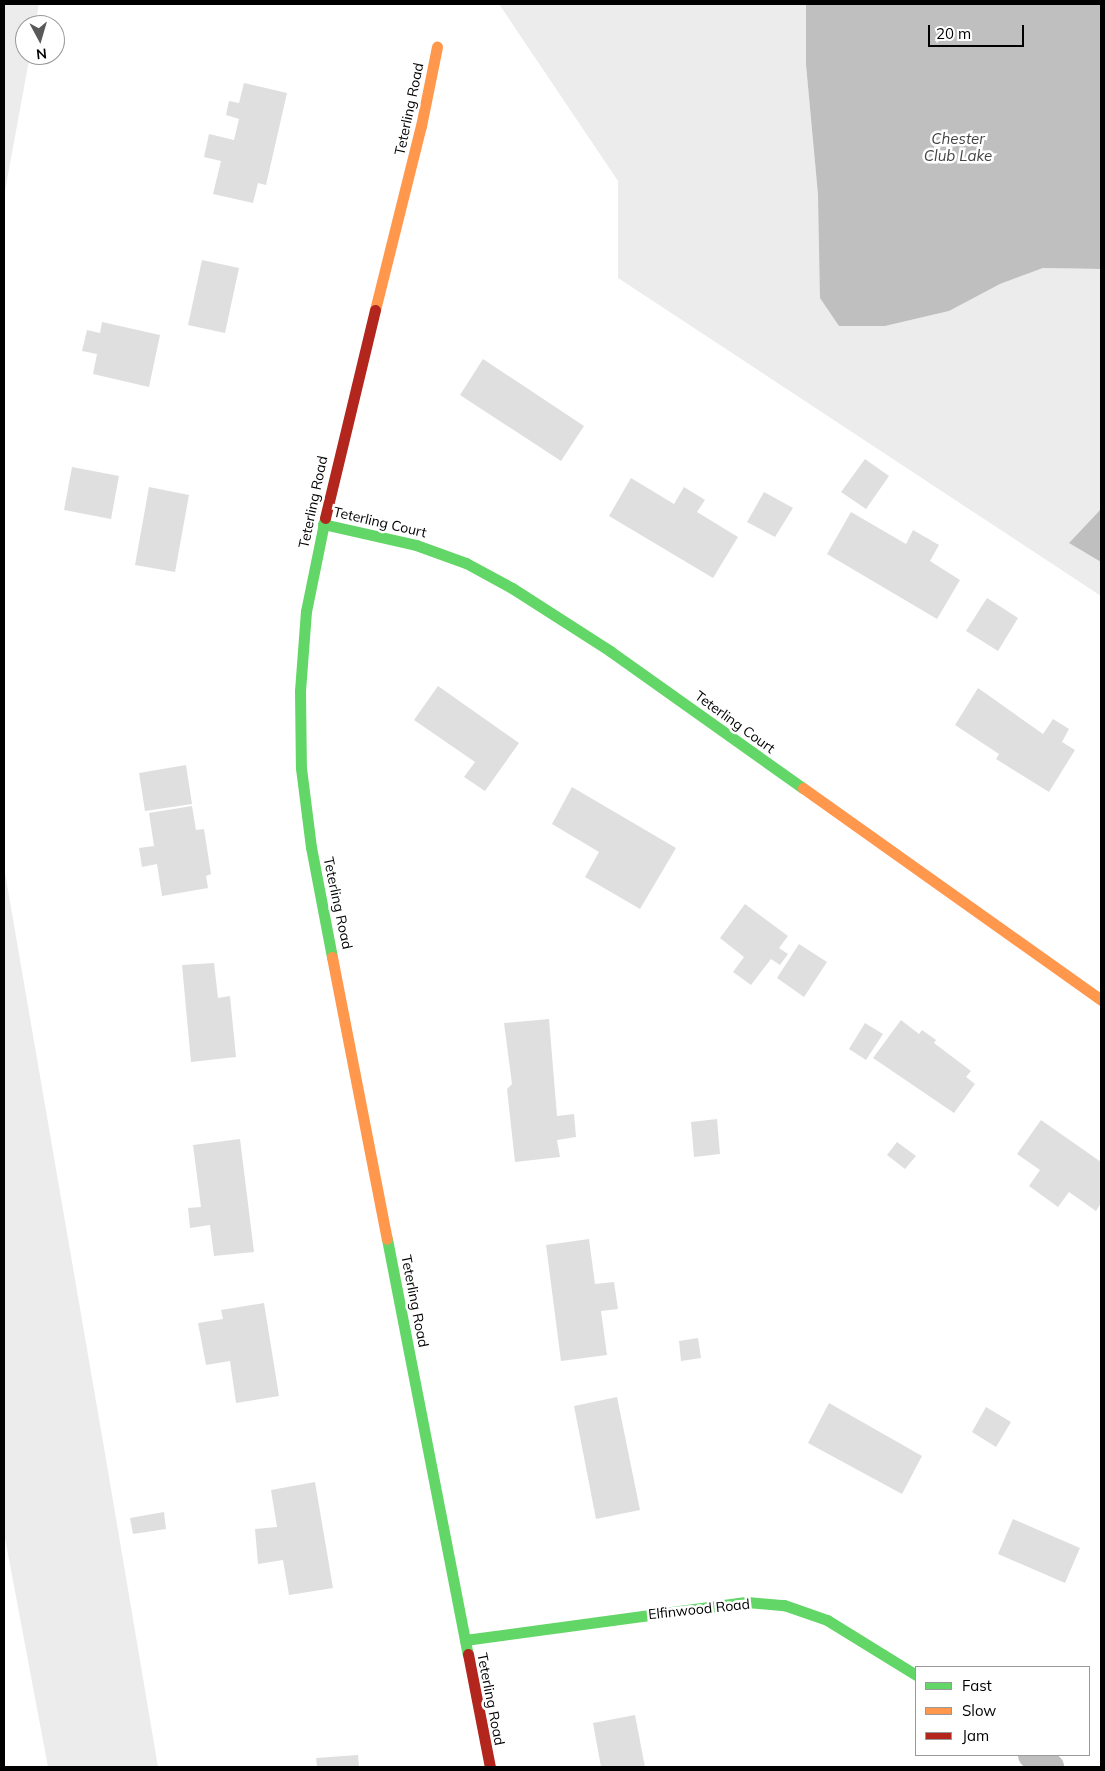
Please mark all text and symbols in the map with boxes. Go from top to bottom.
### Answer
north arrow [15,15,65,65]
scale bar [930,15,1026,47]
text: 20 m [936,24,971,43]
text: N [35,44,48,63]
street label: Teterling Road [391,61,427,157]
water label: Chester Club Lake [924,129,992,164]
street label: Teterling Road [295,454,331,550]
street label: Teterling Court [332,503,428,541]
street label: Teterling Court [692,687,778,757]
street label: Teterling Road [320,855,356,951]
street label: Teterling Road [398,1253,432,1349]
street label: Elfinwood Road [647,1595,751,1623]
street label: Teterling Road [474,1651,508,1747]
legend [915,1666,1090,1756]
text: Fast [962,1676,992,1695]
text: Slow [962,1701,996,1720]
text: Jam [962,1726,989,1745]

